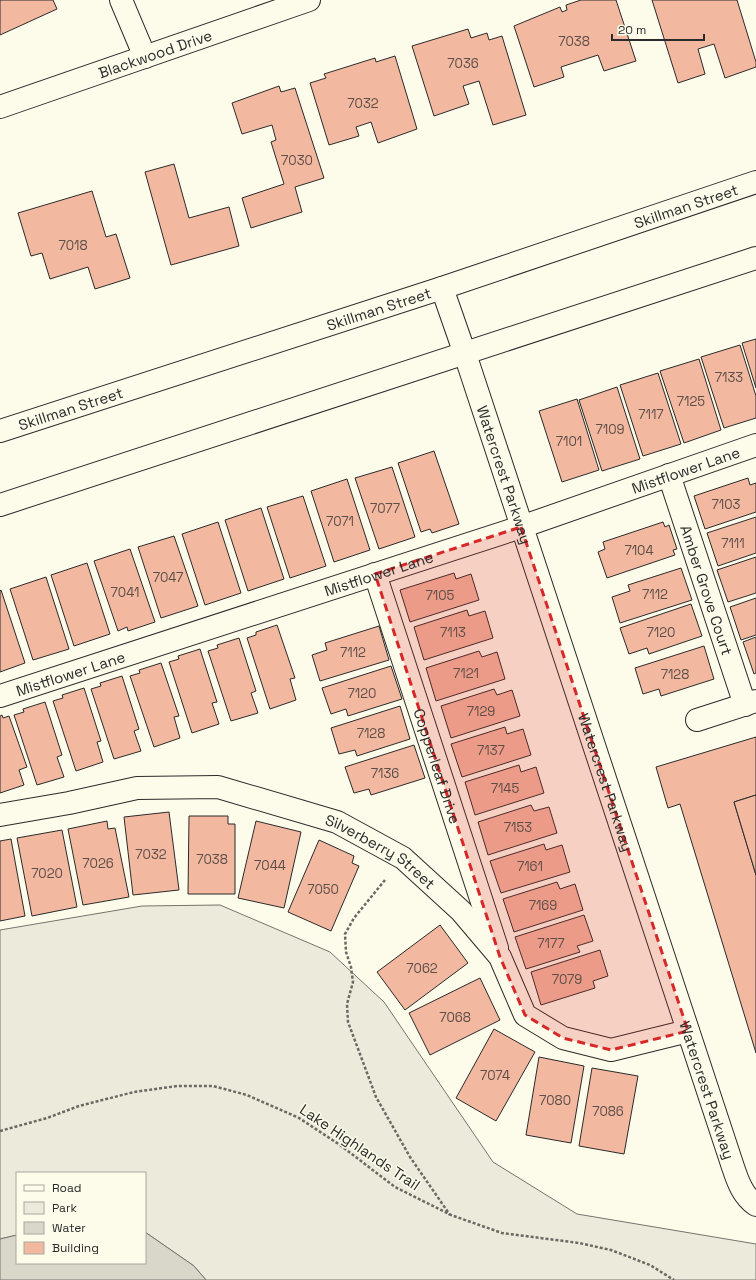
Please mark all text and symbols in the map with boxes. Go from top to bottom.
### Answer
scale bar [612,16,704,42]
text: 20 m [618,22,646,38]
street label: Blackwood Drive [96,25,214,82]
house number: 7038 [558,33,590,50]
house number: 7036 [447,55,479,72]
house number: 7032 [347,95,379,112]
house number: 7030 [281,152,313,169]
street label: Skillman Street [631,179,741,232]
house number: 7018 [58,237,88,254]
street label: Skillman Street [324,283,433,334]
house number: 7133 [715,369,743,386]
street label: Skillman Street [16,382,125,434]
house number: 7125 [677,393,705,410]
street label: Watercrest Parkway [473,403,536,546]
house number: 7117 [638,406,664,423]
house number: 7109 [596,421,625,438]
house number: 7101 [556,433,582,450]
street label: Mistflower Lane [629,442,742,497]
house number: 7103 [712,496,741,513]
house number: 7077 [370,500,400,517]
house number: 7071 [326,513,354,530]
street label: Amber Grove Court [677,522,737,657]
house number: 7111 [721,535,745,552]
house number: 7104 [624,542,654,559]
street label: Mistflower Lane [322,547,436,600]
house number: 7047 [153,569,183,586]
house number: 7041 [111,584,139,601]
house number: 7112 [642,586,668,603]
house number: 7105 [426,587,455,604]
house number: 7113 [440,624,466,641]
house number: 7120 [647,624,675,641]
house number: 7112 [340,644,366,661]
street label: Mistflower Lane [13,647,127,700]
house number: 7121 [453,665,479,682]
house number: 7128 [661,666,689,683]
house number: 7120 [348,685,376,702]
house number: 7129 [467,703,495,720]
street label: Copperleaf Drive [410,706,465,826]
street label: Watercrest Parkway [575,711,638,854]
house number: 7128 [357,725,385,742]
house number: 7137 [477,742,505,759]
house number: 7136 [371,765,399,782]
house number: 7145 [491,780,519,797]
street label: Silverberry Street [323,810,440,893]
house number: 7153 [504,819,532,836]
house number: 7032 [135,846,167,863]
house number: 7038 [196,851,228,868]
house number: 7026 [82,855,114,872]
house number: 7044 [254,857,286,874]
house number: 7161 [517,858,543,875]
house number: 7020 [31,865,63,882]
house number: 7050 [307,881,339,898]
house number: 7169 [529,897,557,914]
house number: 7177 [537,935,565,952]
house number: 7062 [406,960,438,977]
house number: 7079 [552,971,582,988]
house number: 7068 [439,1009,471,1026]
street label: Watercrest Parkway [676,1018,739,1162]
house number: 7074 [480,1067,510,1084]
house number: 7080 [539,1092,571,1109]
street label: Lake Highlands Trail [296,1100,424,1194]
house number: 7086 [592,1103,624,1120]
legend [16,1172,146,1264]
text: Road [52,1180,81,1196]
text: Park [52,1200,77,1216]
text: Water [52,1220,86,1236]
text: Building [52,1240,99,1256]

